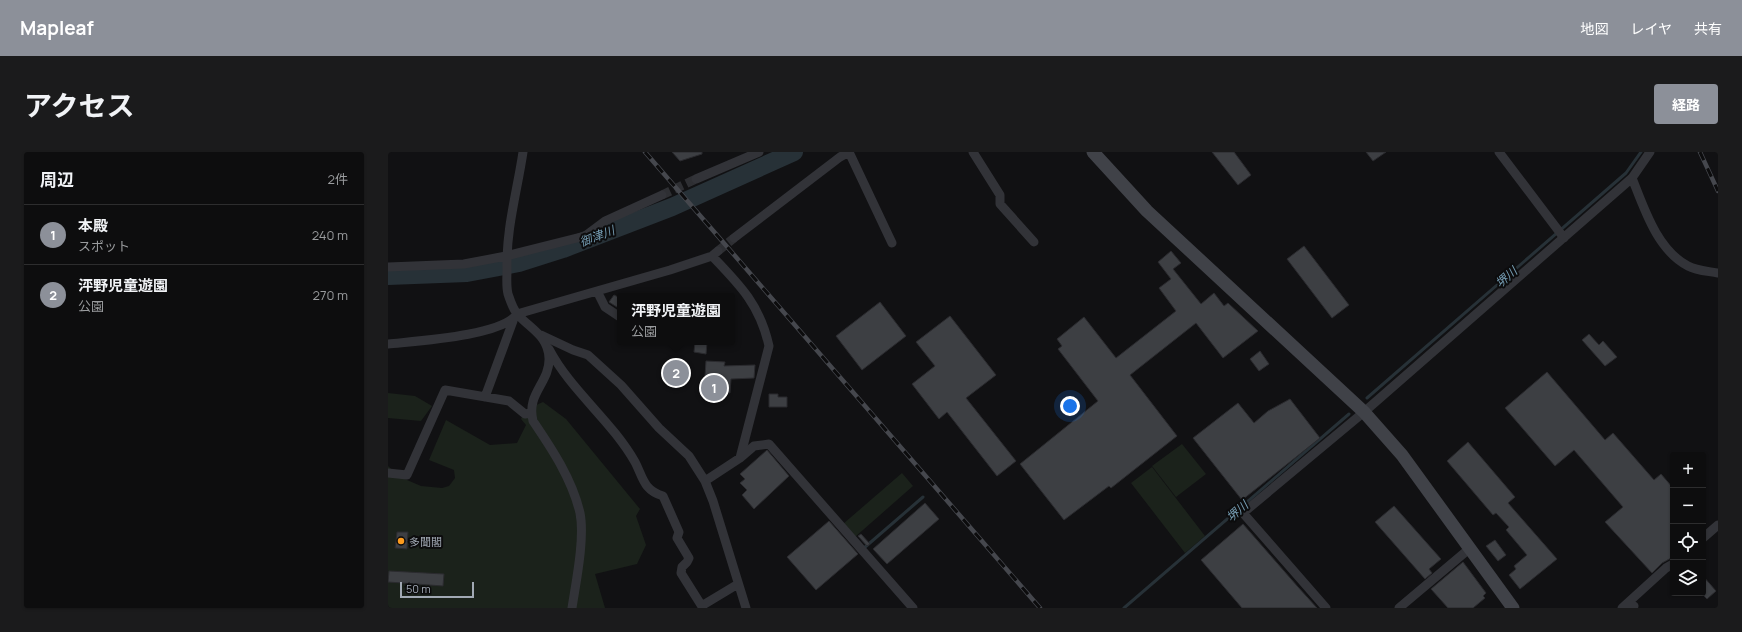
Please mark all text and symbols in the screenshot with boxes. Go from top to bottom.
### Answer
text: Mapleaf [20,15,94,41]
text: 地図 [1580,19,1608,38]
text: レイヤ [1630,19,1672,38]
text: 共有 [1694,19,1722,38]
button: 経路 [1654,84,1718,124]
text: アクセス [24,86,135,124]
text: 周辺 [40,168,74,191]
text: 2件 [328,170,348,188]
text: 本殿 [78,215,108,236]
water label: 御津川 [577,221,619,250]
text: 1 [50,226,56,244]
text: 240 m [312,226,348,244]
text: スポット [78,237,130,255]
water label: 堺川 [1491,261,1522,291]
text: 泙野児童遊園 [78,275,168,296]
text: 2 [49,286,57,304]
text: 270 m [313,286,348,304]
popup [617,293,735,345]
text: 公園 [78,297,104,315]
text: 泙野児童遊園 [631,300,721,321]
text: 公園 [631,322,657,340]
pin: 2 [663,358,689,388]
pin: 1 [701,373,727,403]
your location [1060,396,1080,416]
map controls [1670,452,1706,596]
button: + [1670,452,1706,488]
button: − [1670,488,1706,524]
water label: 堺川 [1222,495,1253,525]
button: locate [1670,524,1706,560]
place label: 多聞閣 [409,534,442,549]
marker: 多聞閣 [396,536,406,546]
button: layers [1670,560,1706,596]
scale bar [400,580,474,599]
text: 50 m [406,581,431,596]

